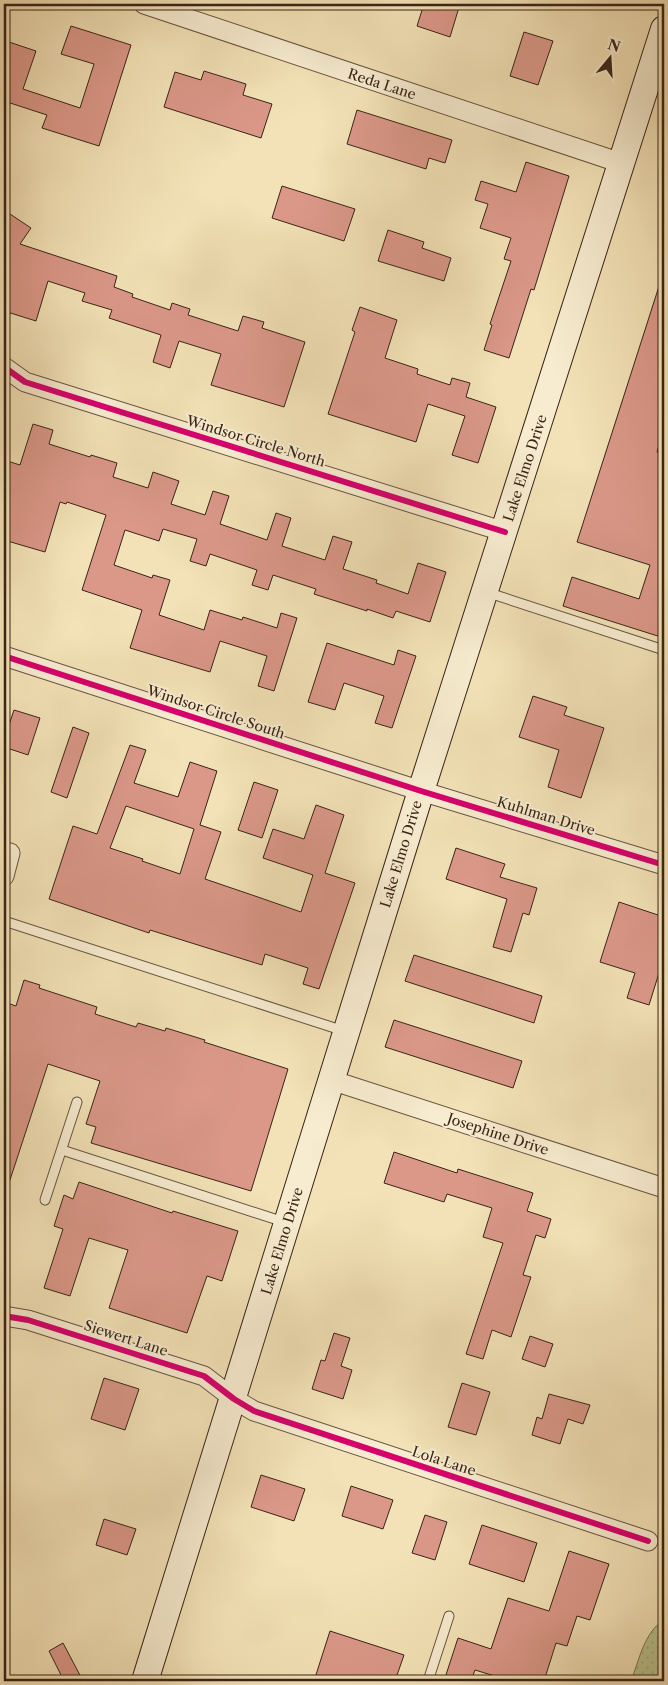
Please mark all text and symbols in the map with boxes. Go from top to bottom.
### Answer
north arrow [586,32,636,82]
text: N [605,35,623,56]
street label: Reda Lane [346,65,419,104]
street label: Windsor Circle North [183,411,328,471]
street label: Lake Elmo Drive [499,412,551,524]
street label: Windsor Circle South [144,681,288,743]
street label: Kuhlman Drive [495,793,597,840]
street label: Lake Elmo Drive [376,798,426,910]
street label: Josephine Drive [443,1108,551,1159]
street label: Lake Elmo Drive [257,1185,307,1297]
street label: Siewert Lane [82,1316,170,1360]
street label: Lola Lane [410,1442,478,1480]

